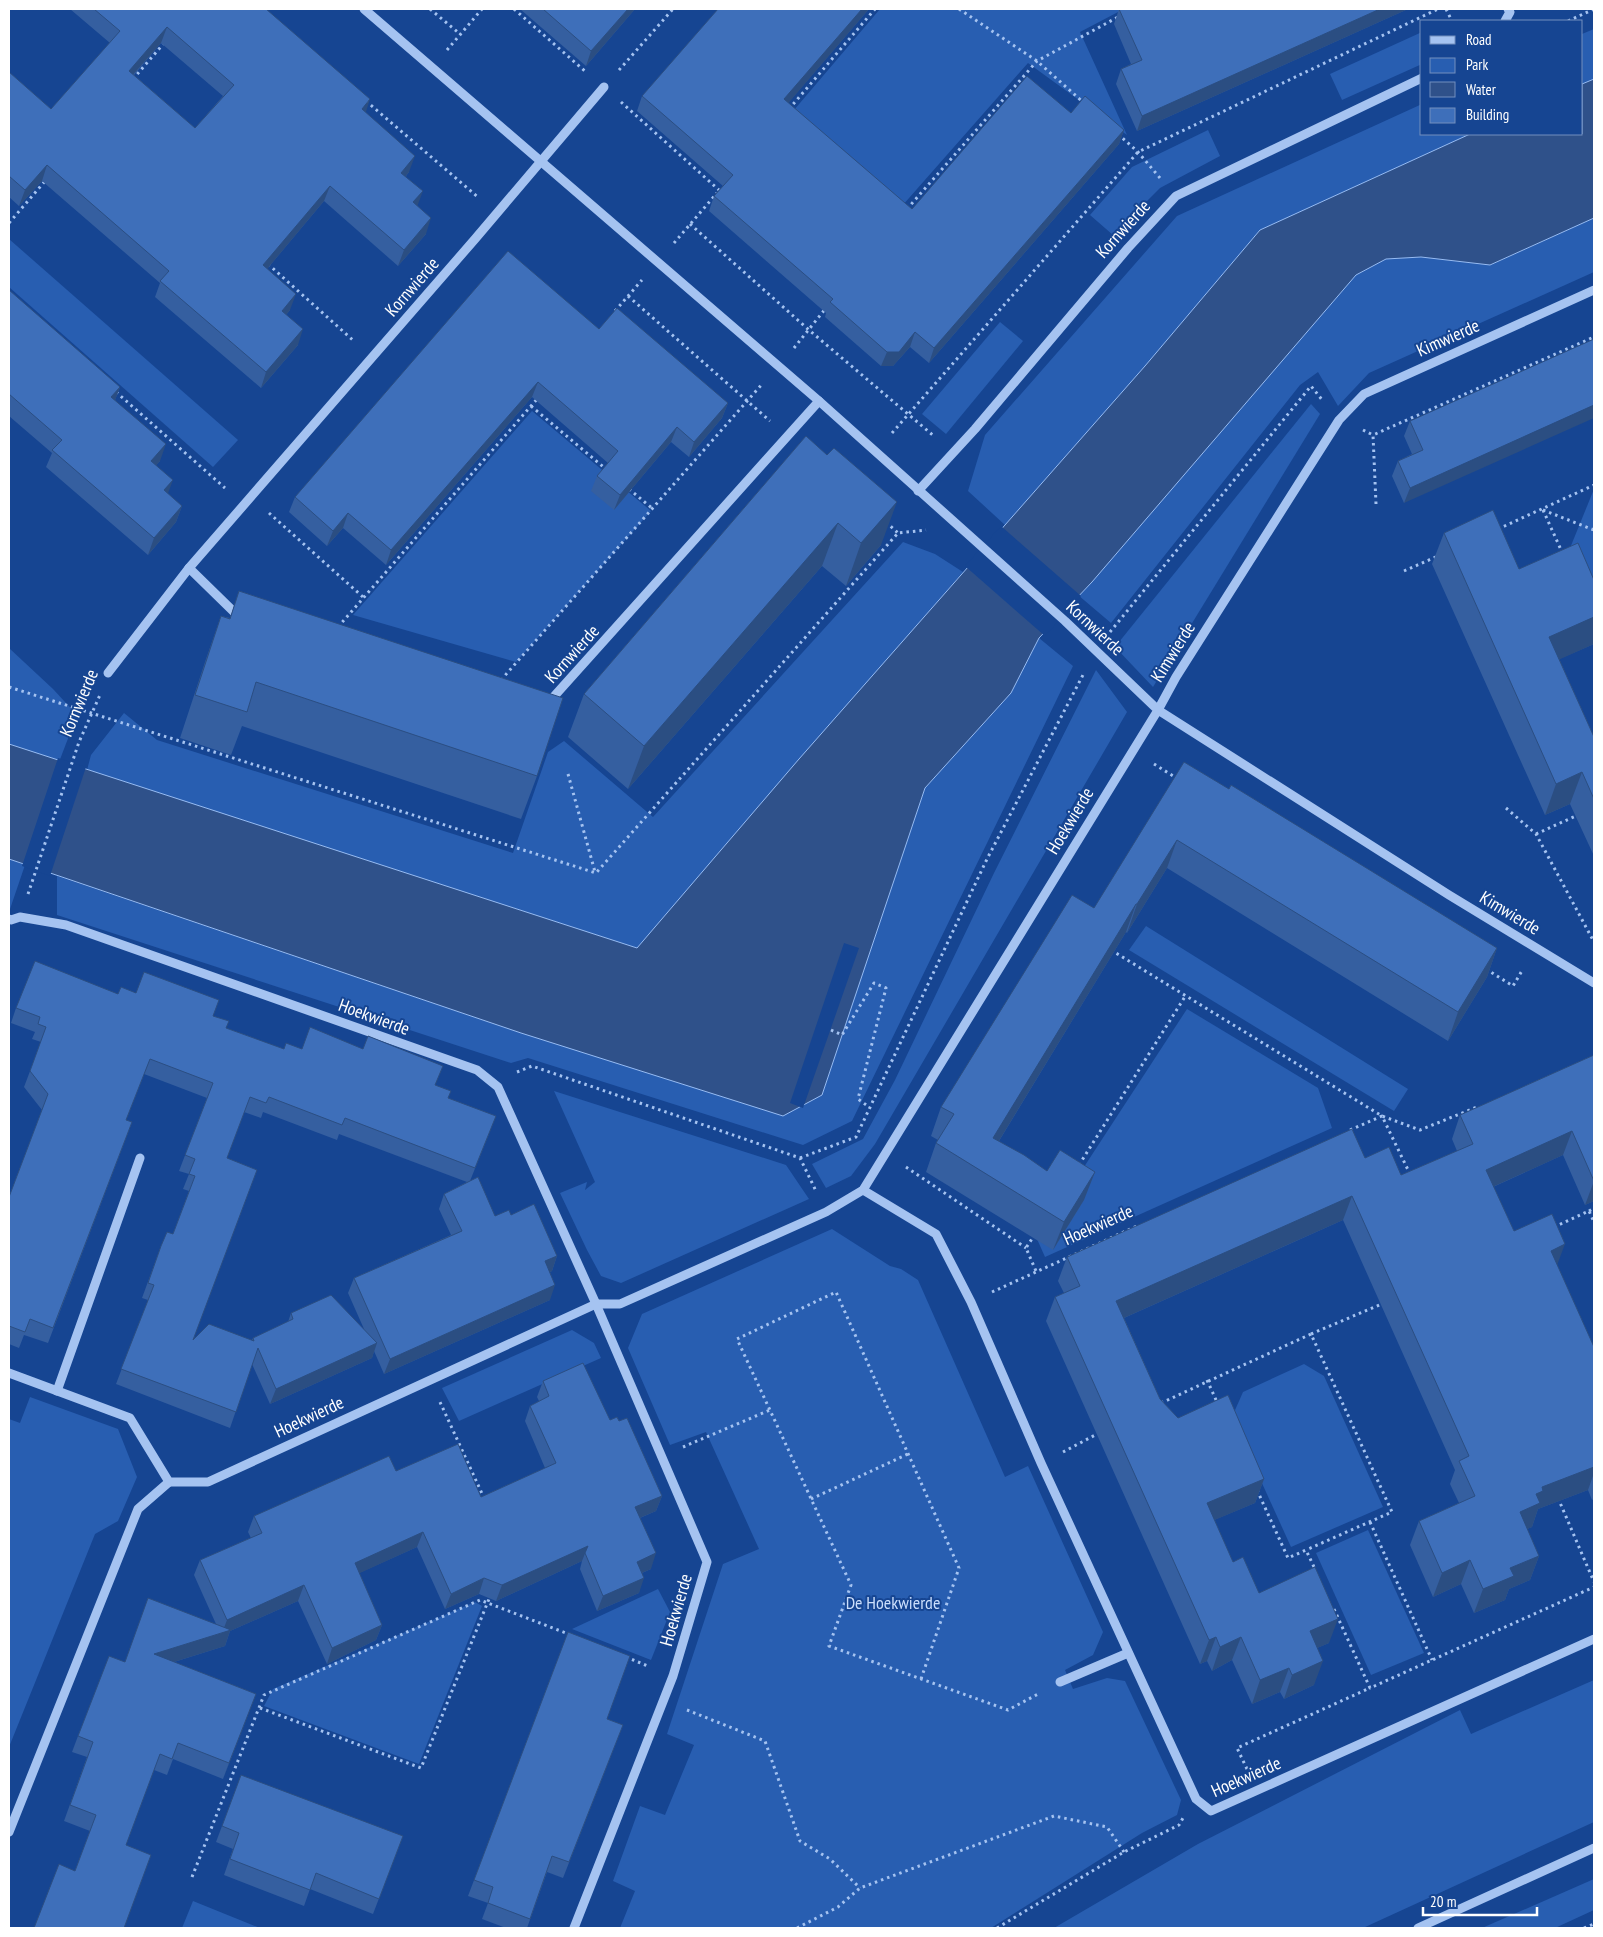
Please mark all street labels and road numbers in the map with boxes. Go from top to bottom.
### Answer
street label: Kornwierde [1090,195,1155,263]
street label: Kornwierde [380,252,444,321]
street label: Kimwierde [1413,313,1483,362]
street label: Kornwierde [1062,595,1129,660]
street label: Kimwierde [1145,617,1200,686]
street label: Kornwierde [539,620,604,688]
street label: Kornwierde [54,666,103,740]
street label: Hoekwierde [1041,783,1098,858]
street label: Kimwierde [1476,886,1545,940]
street label: Hoekwierde [335,993,413,1040]
street label: Hoekwierde [1059,1199,1136,1250]
street label: Hoekwierde [270,1390,347,1443]
street label: Hoekwierde [654,1571,697,1649]
street label: Hoekwierde [1207,1751,1284,1802]

